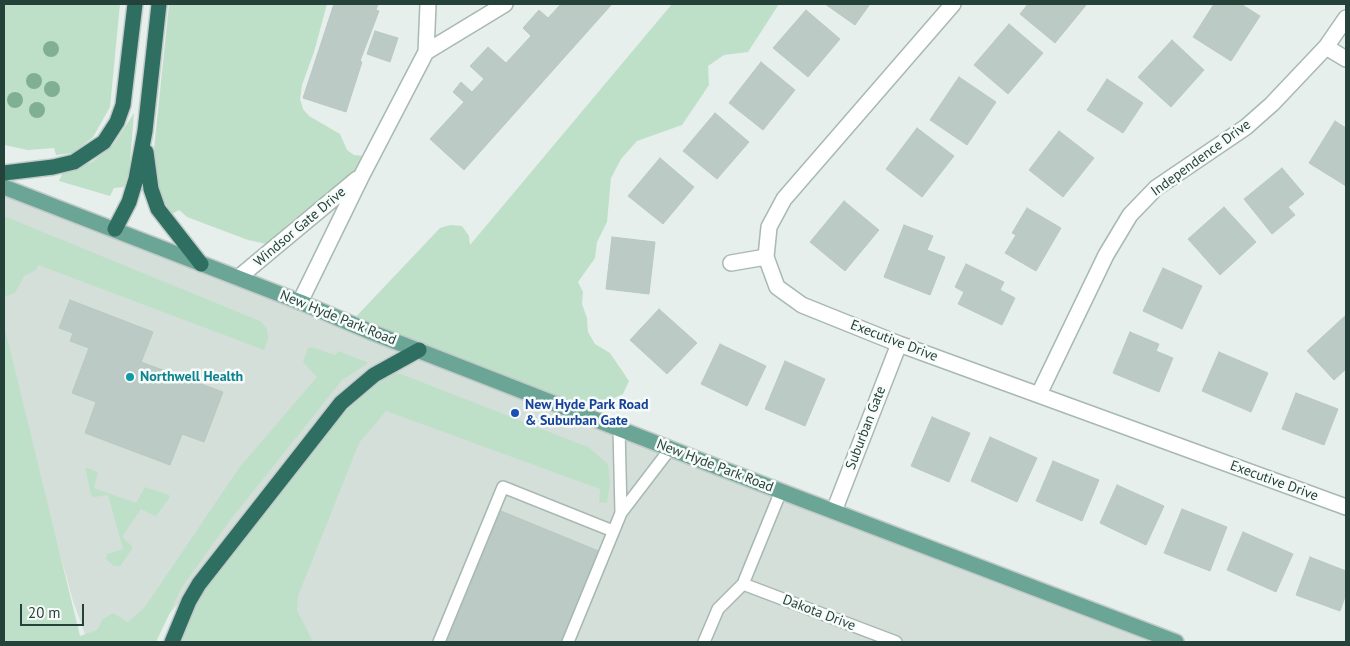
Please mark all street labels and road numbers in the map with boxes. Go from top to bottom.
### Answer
street label: Independence Drive [1148,116,1254,200]
street label: Windsor Gate Drive [251,184,349,270]
street label: New Hyde Park Road [277,287,399,349]
street label: Executive Drive [848,317,940,365]
street label: Suburban Gate [842,384,890,472]
street label: New Hyde Park Road [654,436,776,496]
street label: Executive Drive [1228,457,1320,505]
street label: Dakota Drive [780,591,858,635]

